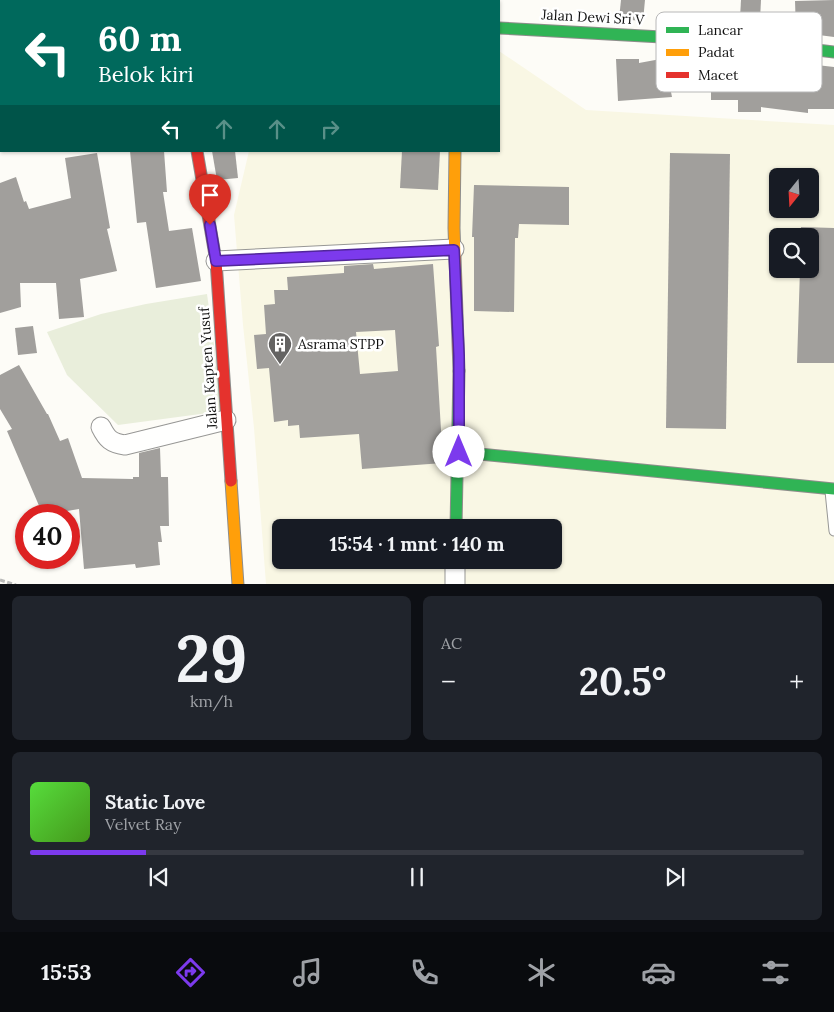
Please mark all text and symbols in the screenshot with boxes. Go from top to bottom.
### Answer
street label: Jalan Dewi Sri V [540,5,646,29]
legend [656,12,822,92]
text: 60 m [98,16,182,61]
icon: left [15,20,80,85]
text: Lancar [698,21,743,39]
text: Padat [698,43,735,61]
text: Belok kiri [98,60,194,88]
text: Macet [698,66,739,84]
icon: left [157,115,185,143]
icon: ahead [210,115,238,143]
icon: ahead [263,115,291,143]
icon: right [316,115,344,143]
north arrow [769,168,819,218]
map controls [769,168,819,278]
pin [189,174,231,225]
icon: arrive [196,181,224,209]
button: search [769,228,819,278]
street label: Jalan Kapten Yusuf [195,305,221,430]
building icon: Asrama STPP [267,331,293,365]
place label: Asrama STPP [297,335,384,353]
position arrow [432,425,484,477]
speed limit sign: 40 [15,504,80,569]
text: 15:54 · 1 mnt · 140 m [330,532,504,556]
text: 29 [175,617,248,700]
text: AC [441,633,462,653]
text: 20.5° [579,657,666,705]
text: − [441,664,456,700]
text: + [789,664,804,700]
text: km/h [190,691,233,711]
text: Static Love [105,790,205,814]
text: Velvet Ray [105,814,181,834]
icon: previous [145,863,173,891]
icon: pause [403,863,431,891]
icon: next [661,863,689,891]
icon: directions [173,955,208,990]
icon: music [290,955,325,990]
icon: phone [407,955,442,990]
icon: climate [524,955,559,990]
icon: car [641,955,676,990]
icon: filters [758,955,793,990]
text: 15:53 [41,958,91,986]

